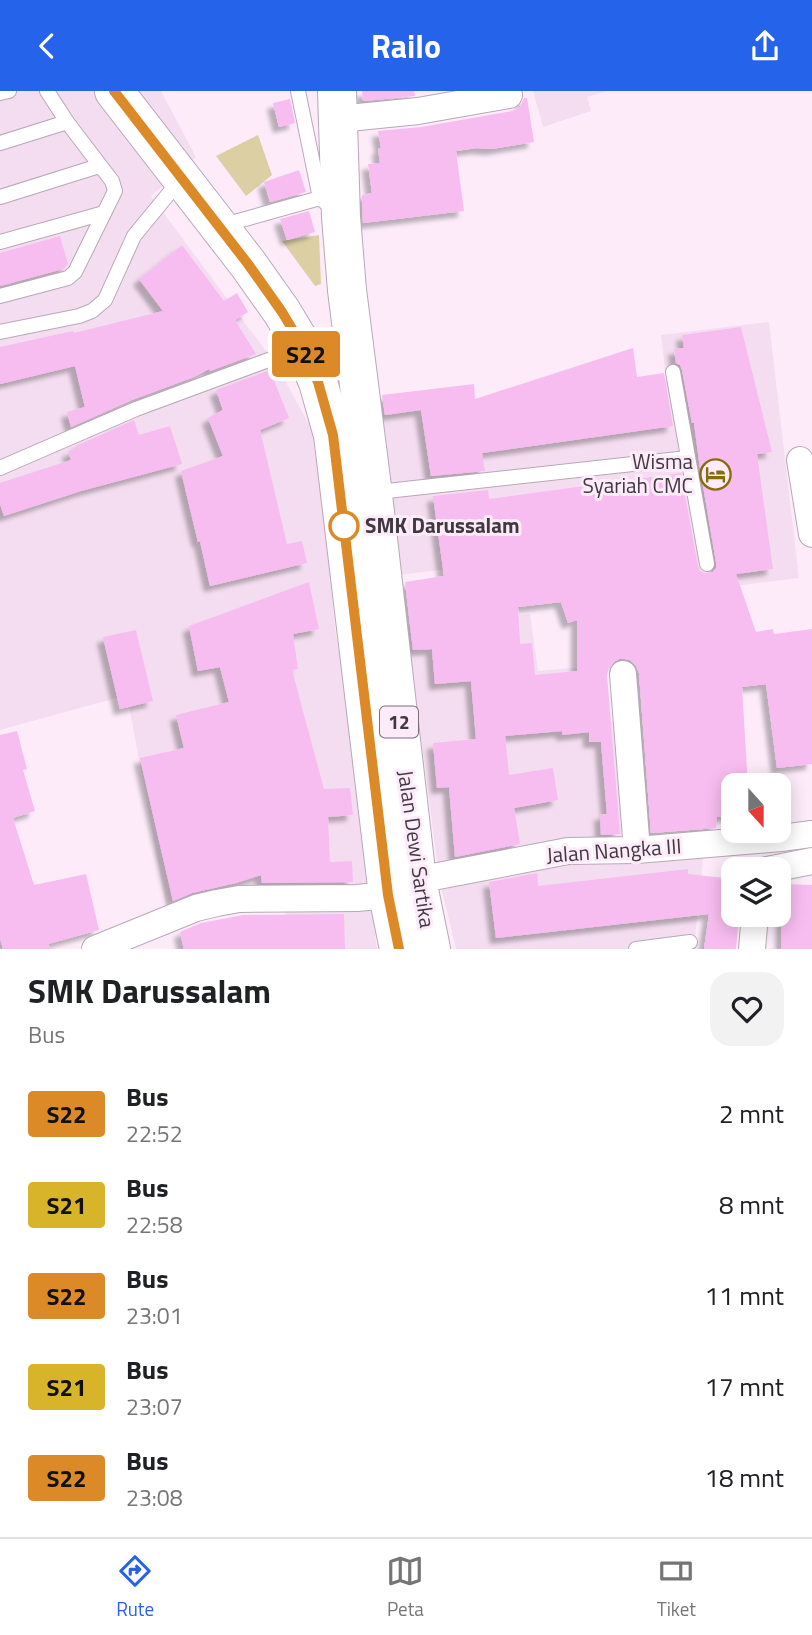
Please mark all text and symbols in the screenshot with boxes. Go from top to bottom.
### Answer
text: Railo [371,22,441,70]
icon: back [28,27,66,65]
icon: share [746,27,784,65]
line badge: S22 [266,331,346,377]
text: S22 [286,336,326,372]
place label: Wisma Syariah CMC [583,445,693,501]
hotel icon: Wisma Syariah CMC [699,457,733,491]
place label: SMK Darussalam [365,509,520,541]
marker: SMK Darussalam [329,511,359,541]
road number: 12 [380,707,418,737]
street label: Jalan Dewi Sartika [390,768,444,930]
north arrow [721,773,791,843]
map controls [721,773,791,927]
street label: Jalan Nangka III [545,829,683,871]
button: layers [721,857,791,927]
text: SMK Darussalam [28,966,271,1016]
button: heart [710,972,784,1046]
text: Bus [28,1017,65,1052]
text: Bus [126,1077,168,1116]
text: 2 mnt [719,1094,784,1133]
text: S22 [47,1096,86,1132]
text: 22:52 [126,1116,183,1151]
text: Bus [126,1168,168,1207]
text: 8 mnt [719,1185,784,1224]
text: S21 [47,1187,86,1223]
text: 22:58 [126,1207,183,1242]
text: Bus [126,1259,168,1298]
text: 11 mnt [704,1276,784,1315]
text: S22 [47,1278,86,1314]
text: 23:01 [126,1298,183,1333]
text: Bus [126,1350,168,1389]
text: 17 mnt [704,1367,784,1406]
text: S21 [47,1369,86,1405]
text: 23:07 [126,1389,183,1424]
text: Bus [126,1441,168,1480]
text: 18 mnt [704,1458,784,1497]
text: S22 [47,1460,86,1496]
text: 23:08 [126,1480,183,1515]
tab: Rute [116,1552,154,1623]
tab: Peta [386,1552,424,1623]
tab: Tiket [657,1552,696,1623]

